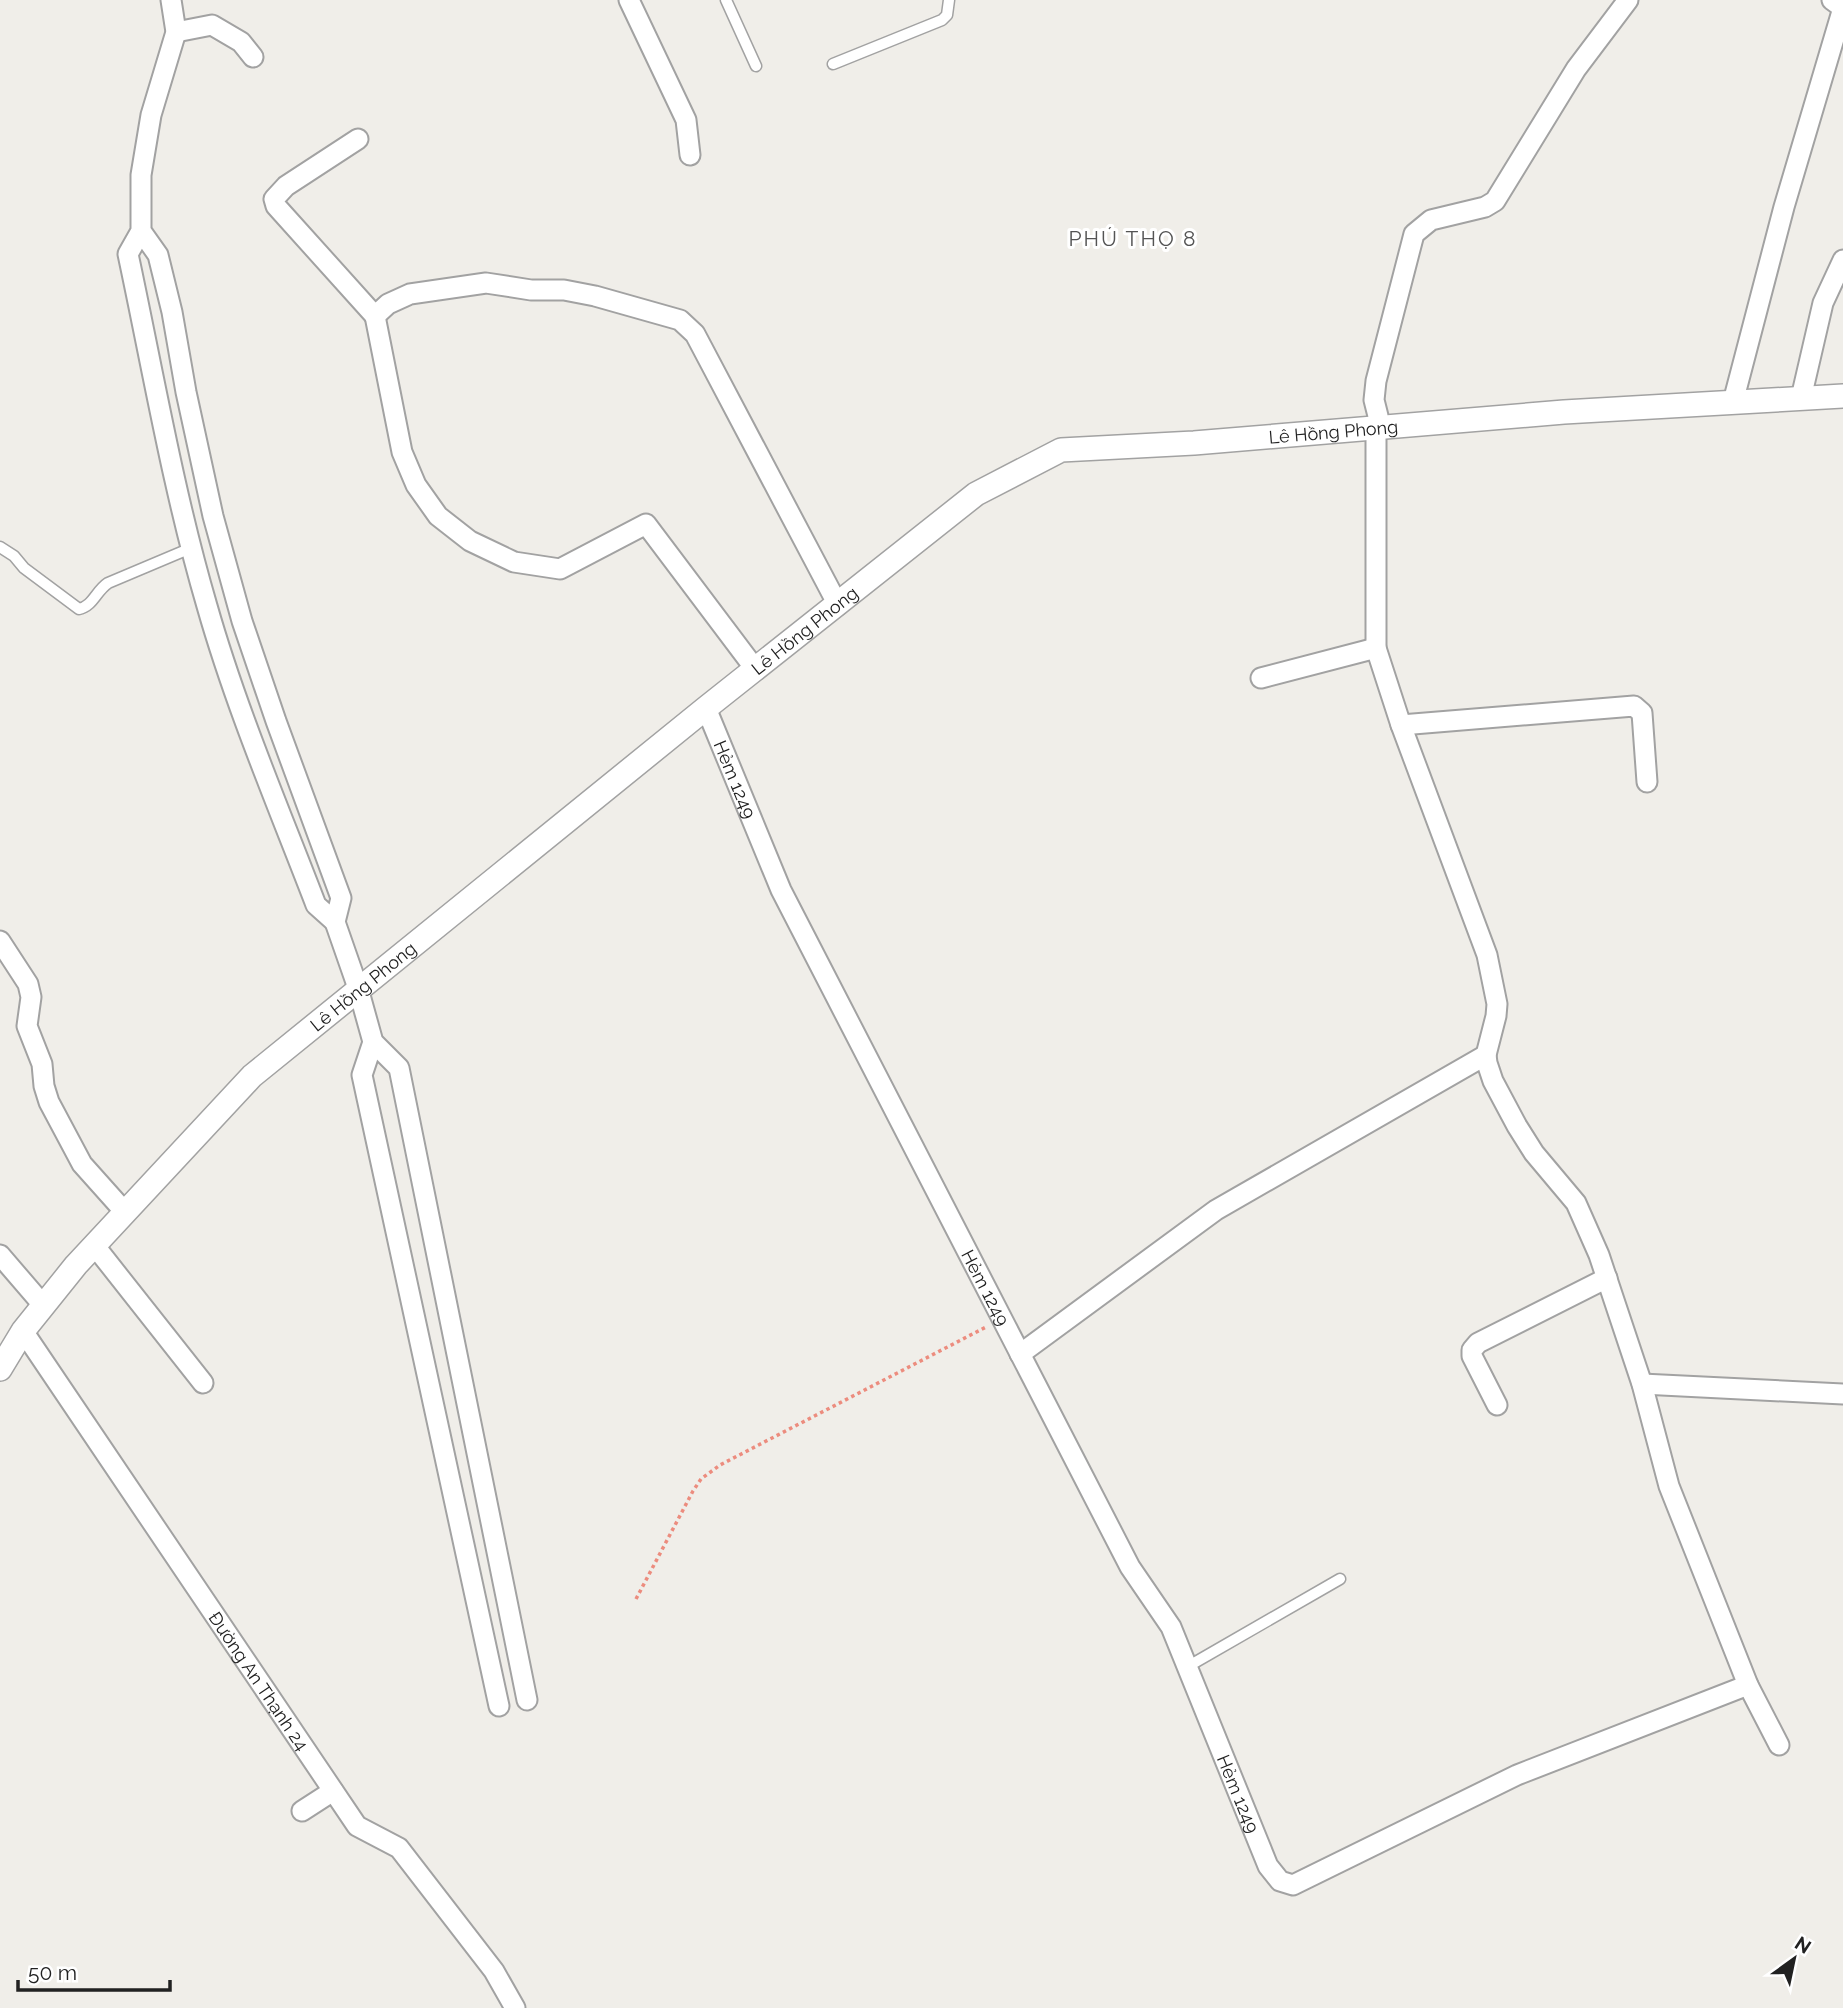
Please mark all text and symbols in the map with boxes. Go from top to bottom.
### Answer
district label: PHÚ THỌ 8 [1068,226,1198,251]
street label: Lê Hồng Phong [1268,415,1399,447]
street label: Lê Hồng Phong [747,582,862,679]
street label: Hẻm 1249 [710,737,761,821]
street label: Lê Hồng Phong [306,937,420,1035]
street label: Hẻm 1249 [958,1246,1014,1329]
street label: Đường An Thạnh 24 [205,1607,313,1754]
street label: Hẻm 1249 [1213,1751,1264,1836]
north arrow [1759,1924,1829,1994]
text: N [1791,1932,1815,1958]
scale bar [18,1948,170,1992]
text: 50 m [28,1960,77,1985]

